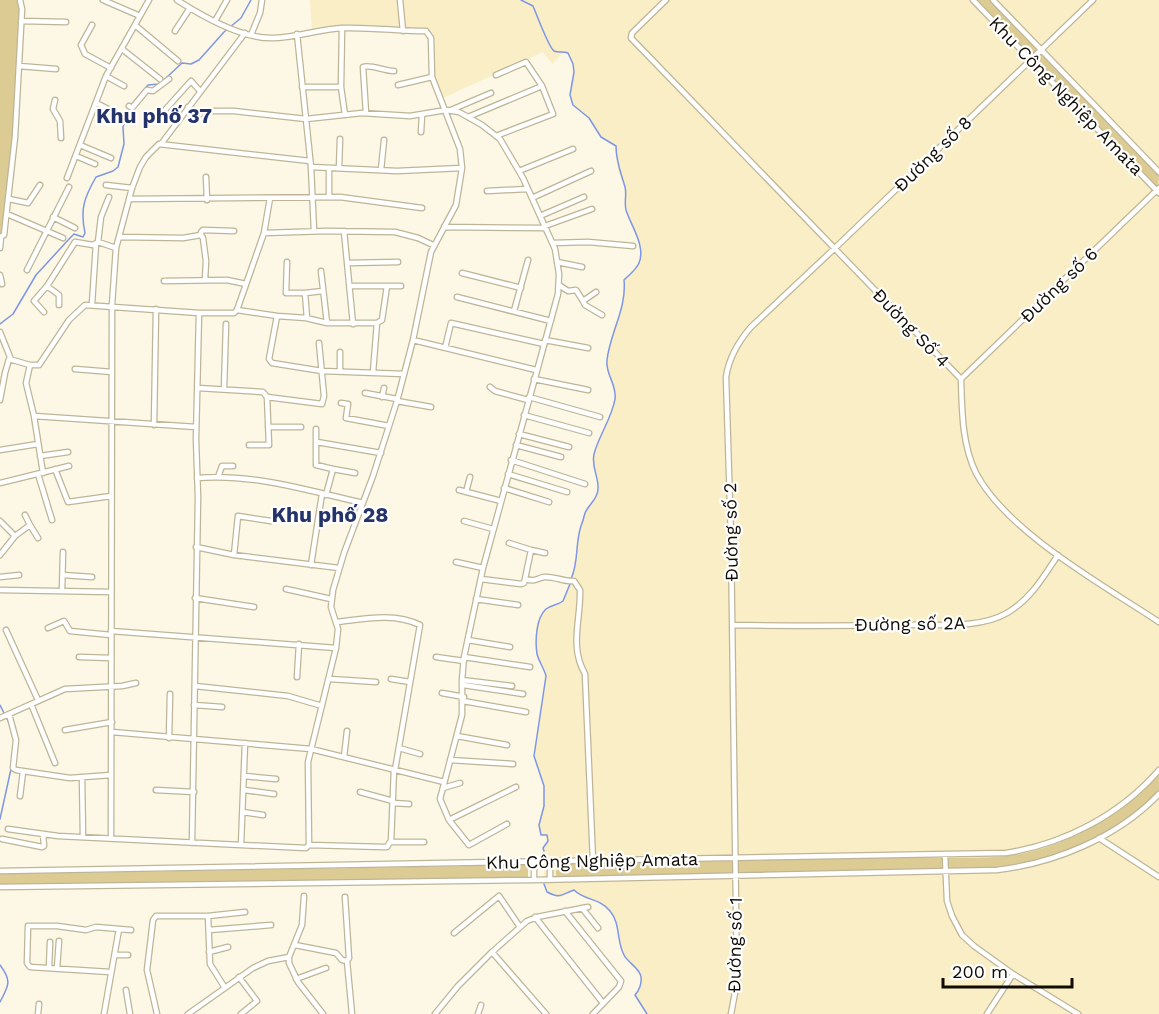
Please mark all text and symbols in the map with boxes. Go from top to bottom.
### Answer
street label: Khu Công Nghiệp Amata [985,12,1148,179]
district label: Khu phố 37 [96,103,212,128]
street label: Đường số 8 [890,112,976,196]
street label: Đường số 6 [1016,243,1102,327]
street label: Đường Số 4 [869,284,954,371]
street label: Đường số 2 [719,482,742,582]
district label: Khu phố 28 [271,502,389,527]
street label: Đường số 2A [854,612,966,635]
street label: Khu Công Nghiệp Amata [486,848,698,873]
street label: Đường số 1 [723,897,746,993]
scale bar [943,951,1072,989]
text: 200 m [952,961,1008,982]

